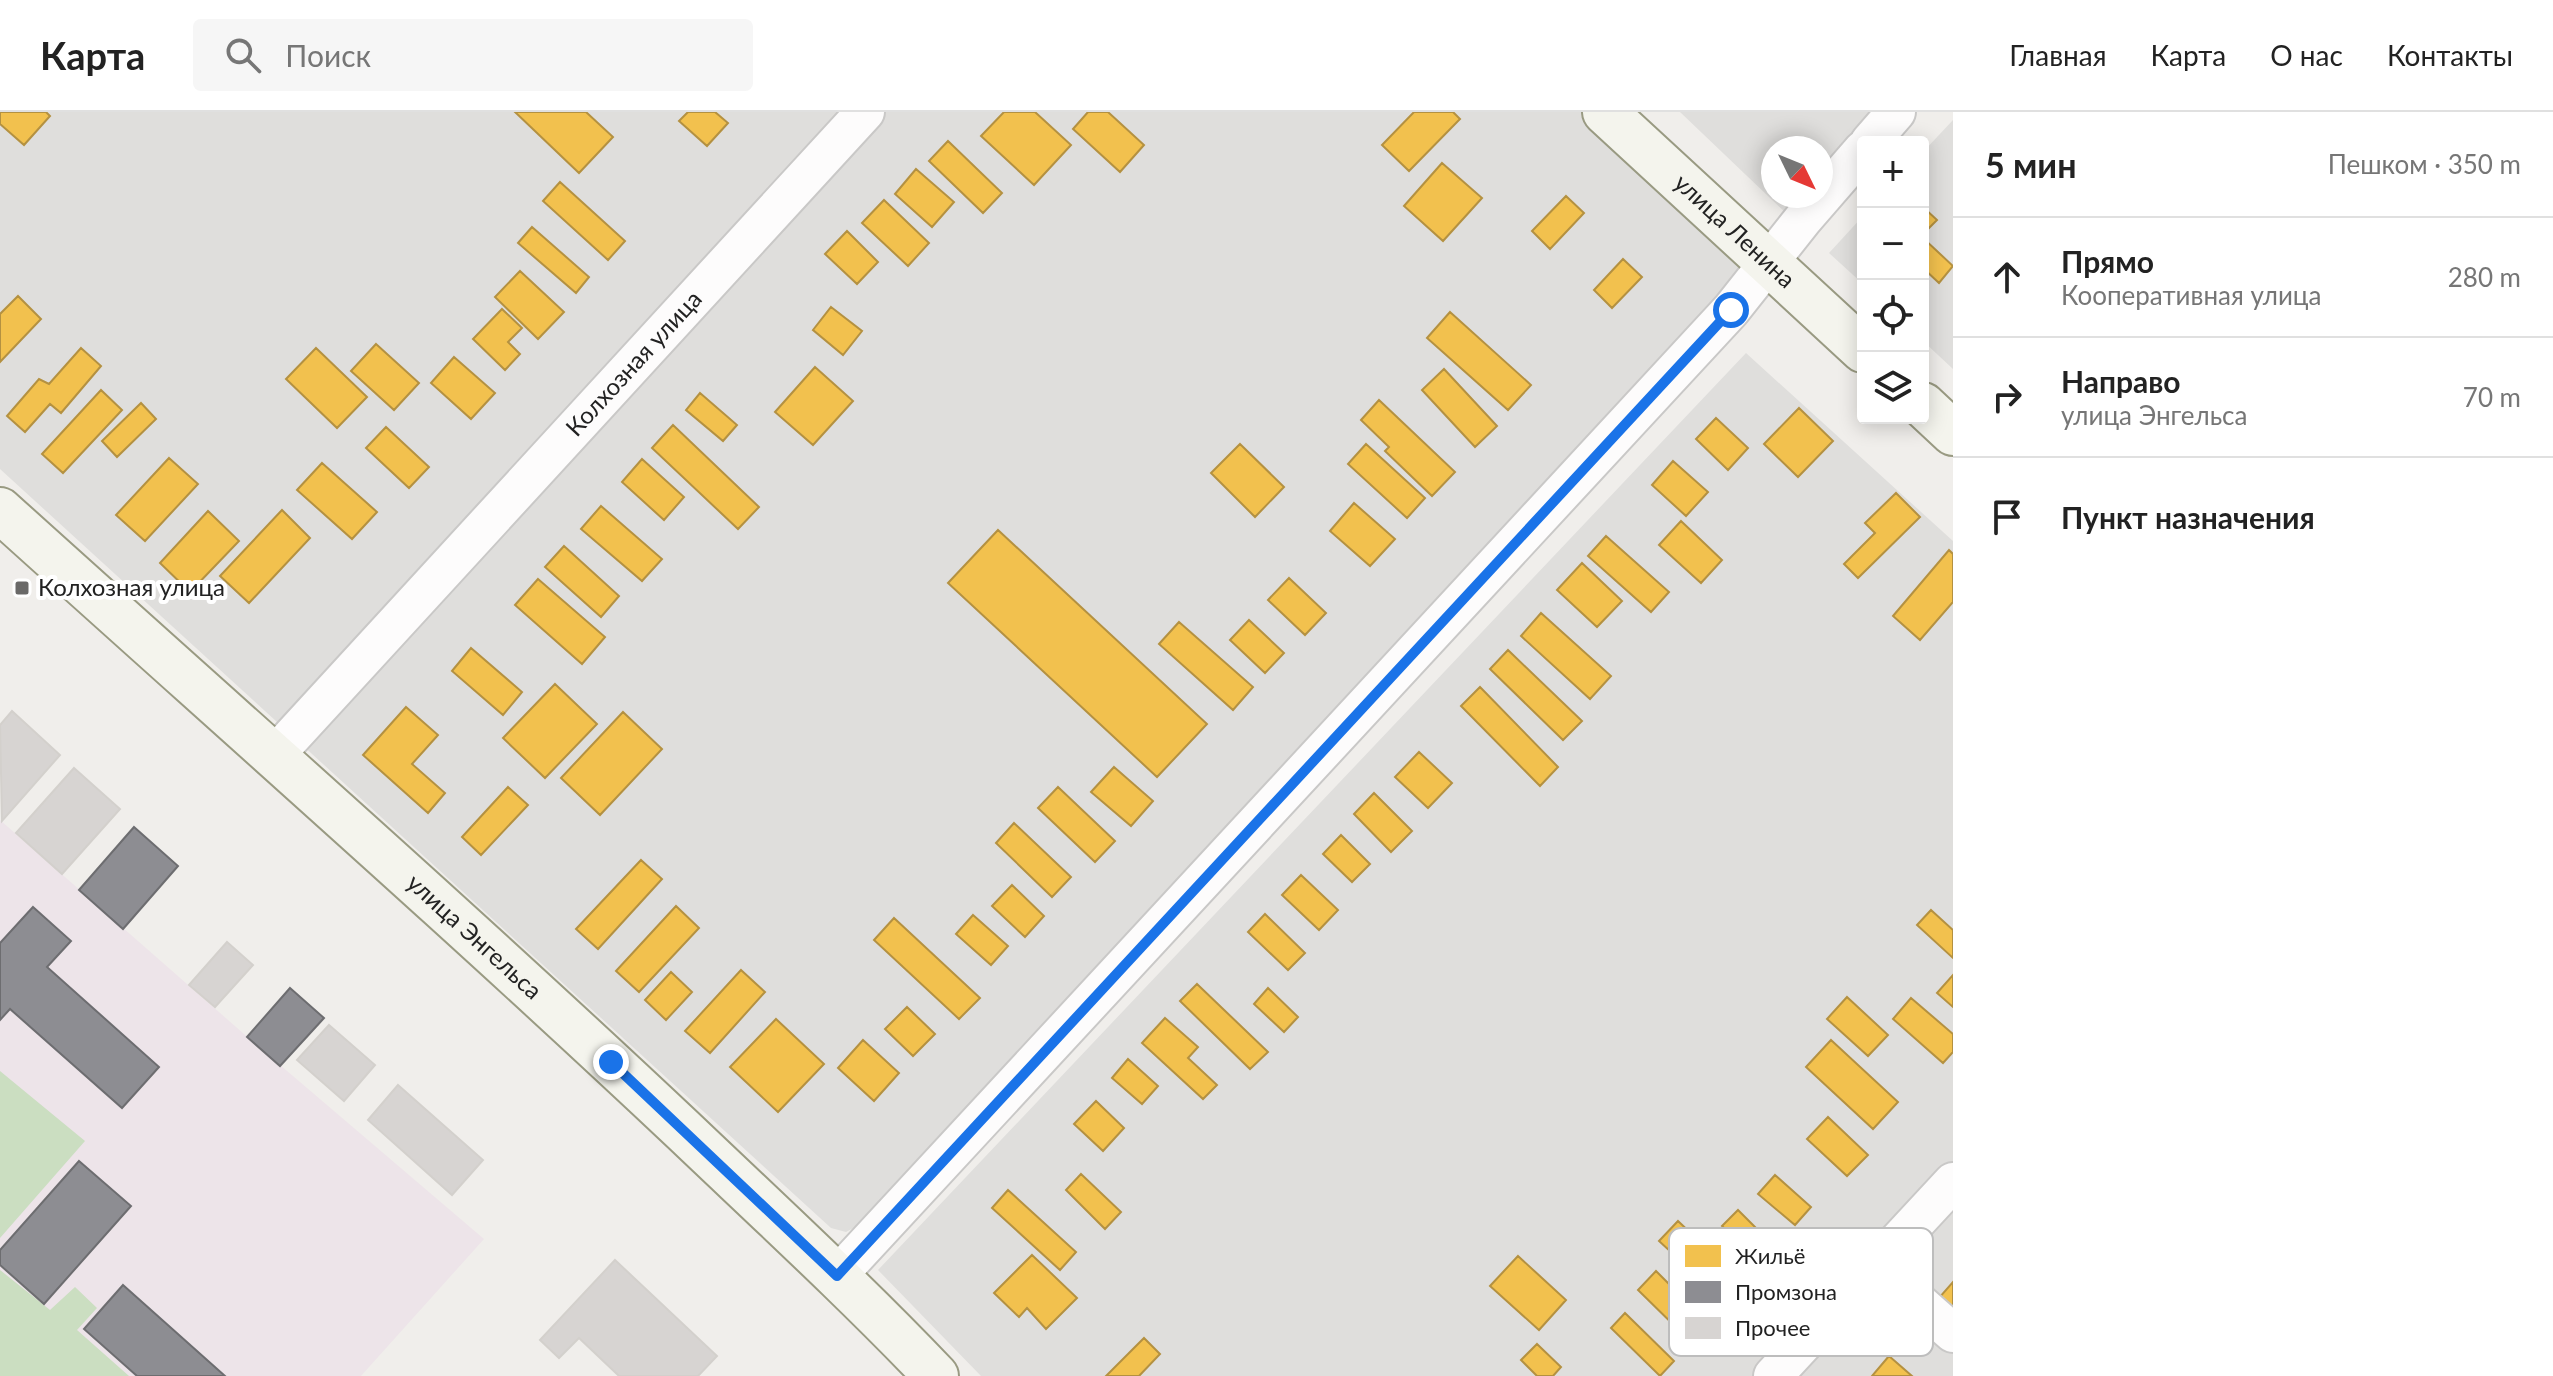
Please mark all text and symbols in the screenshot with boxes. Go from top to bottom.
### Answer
search box [193,19,753,91]
text: Карта [40,32,145,78]
icon: search [221,33,265,77]
text: Поиск [285,37,371,73]
text: Главная [2009,38,2107,72]
text: Карта [2151,38,2226,72]
text: О нас [2270,38,2343,72]
text: Контакты [2387,38,2513,72]
north arrow [1761,136,1833,208]
map controls [1857,136,1929,424]
button: + [1857,136,1929,208]
text: 5 мин [1985,144,2077,185]
text: Пешком · 350 m [2328,148,2521,180]
street label: улица Ленина [1669,167,1802,293]
button: − [1857,208,1929,280]
text: Прямо [2061,243,2154,279]
icon: ahead [1985,255,2029,299]
text: 280 m [2448,261,2521,293]
text: Кооперативная улица [2061,279,2322,311]
button: locate [1857,280,1929,352]
street label: Колхозная улица [559,284,707,441]
route start [1713,292,1749,328]
button: layers [1857,352,1929,424]
text: Направо [2061,363,2181,399]
icon: right [1985,375,2029,419]
text: 70 m [2463,381,2521,413]
text: улица Энгельса [2061,399,2247,431]
icon: arrive [1985,495,2029,539]
text: Пункт назначения [2061,499,2315,535]
place label: Колхозная улица [38,572,225,601]
marker: Колхозная улица [13,579,31,597]
street label: улица Энгельса [402,867,549,1005]
route end [593,1044,629,1080]
legend [1669,1228,1933,1356]
text: Жильё [1735,1242,1805,1269]
text: Промзона [1735,1278,1837,1305]
text: Прочее [1735,1314,1810,1341]

